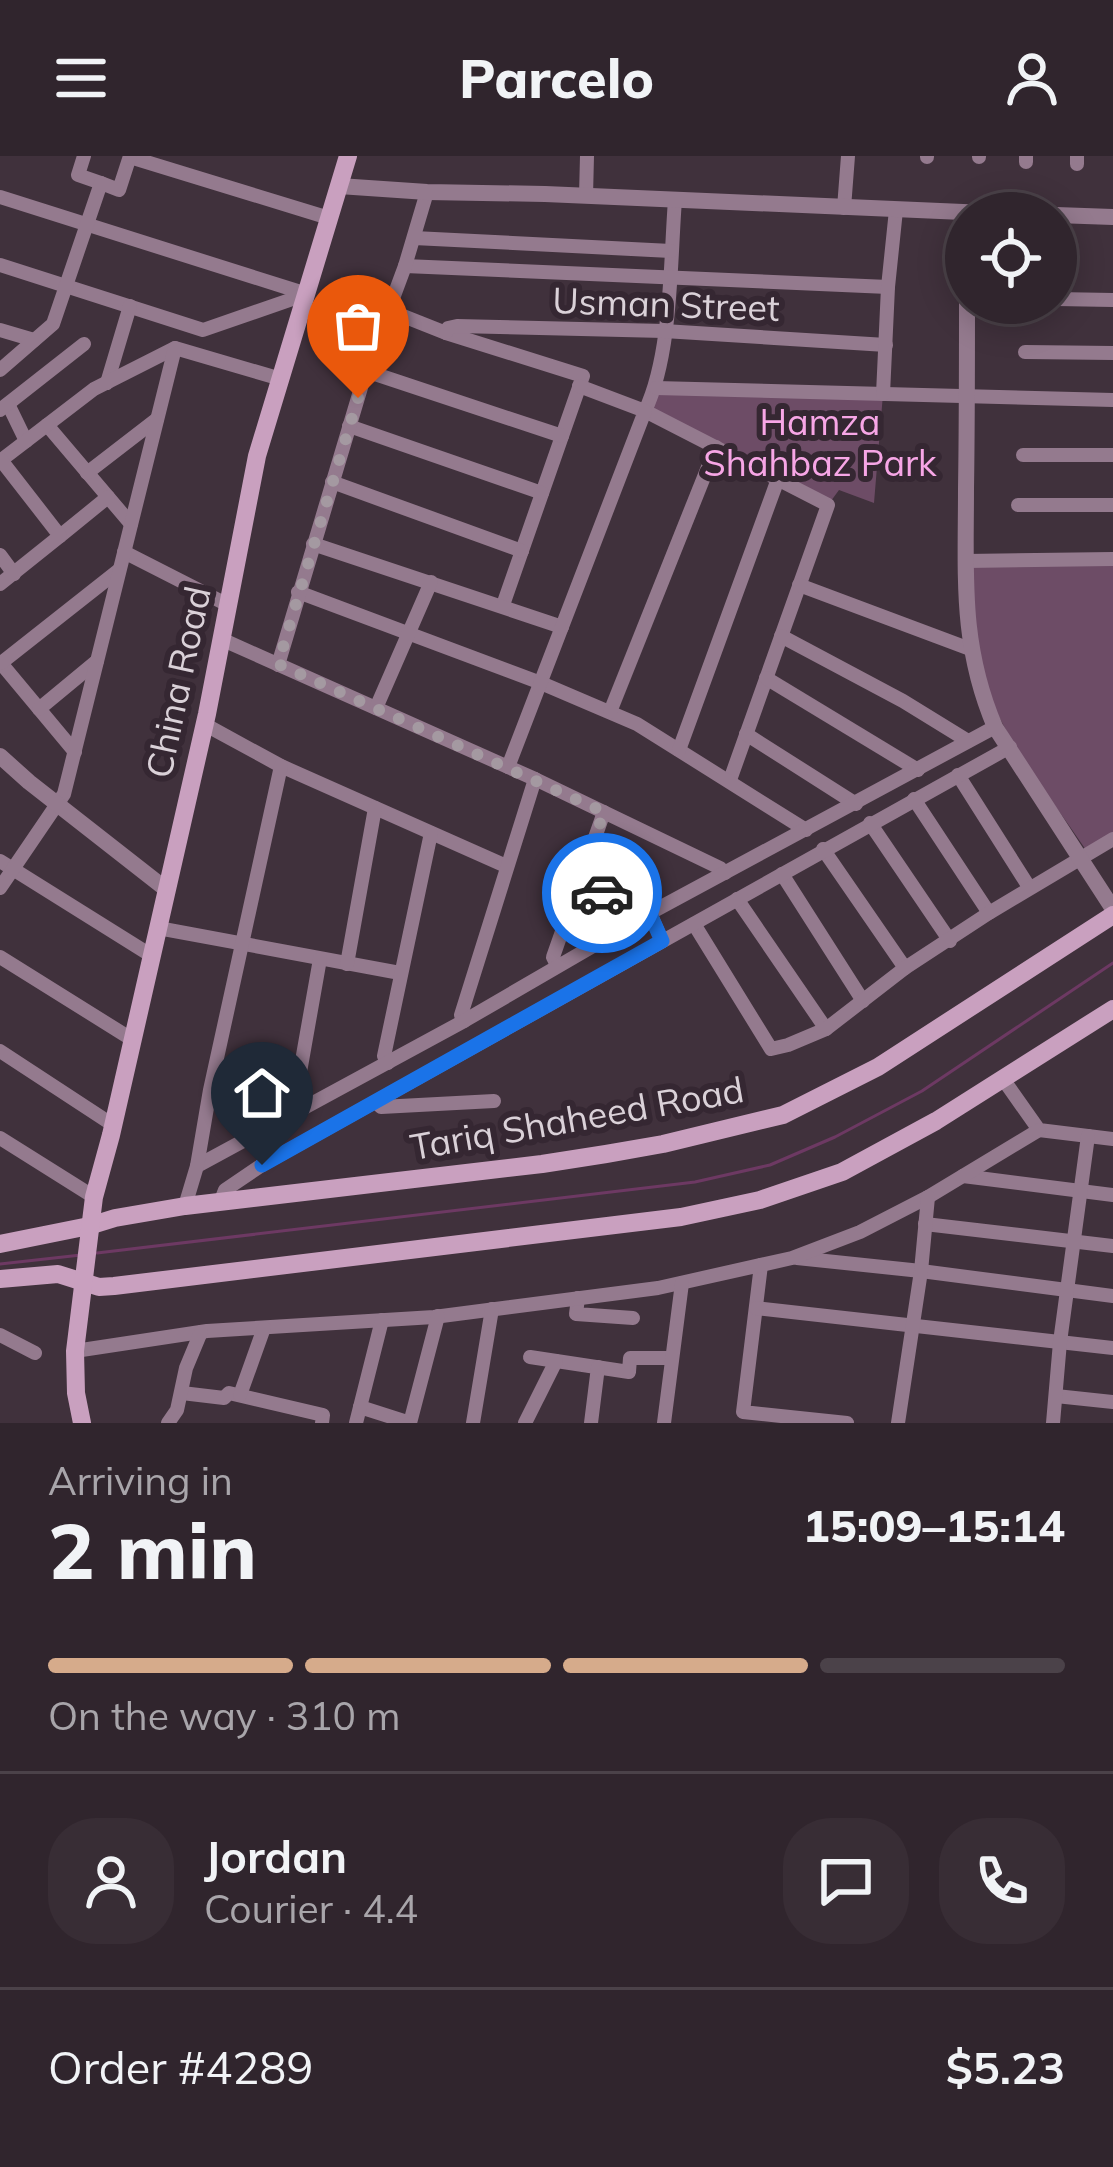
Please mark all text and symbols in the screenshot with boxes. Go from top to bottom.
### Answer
text: Parcelo [459,44,654,112]
icon: menu [48,45,114,111]
icon: person [999,45,1065,111]
map controls [945,192,1077,324]
button: locate [945,192,1077,324]
pin [307,275,409,398]
street label: Usman Street [552,277,780,330]
icon: bag [325,293,391,359]
park label: Hamza Shahbaz Park [703,399,937,485]
street label: China Road [135,582,220,782]
courier [542,833,662,953]
icon: car [569,860,635,926]
pin [211,1042,313,1165]
icon: home [229,1060,295,1126]
street label: Tariq Shaheed Road [407,1066,747,1169]
text: Arriving in [48,1456,233,1505]
text: 15:09–15:14 [803,1497,1065,1553]
text: 2 min [48,1501,257,1599]
text: On the way · 310 m [48,1691,400,1740]
button: person [48,1818,174,1944]
button: chat [783,1818,909,1944]
button: phone [939,1818,1065,1944]
text: Jordan [204,1828,347,1884]
text: Courier · 4.4 [204,1884,418,1933]
text: Order #4289 [48,2039,313,2095]
text: $5.23 [946,2039,1065,2095]

